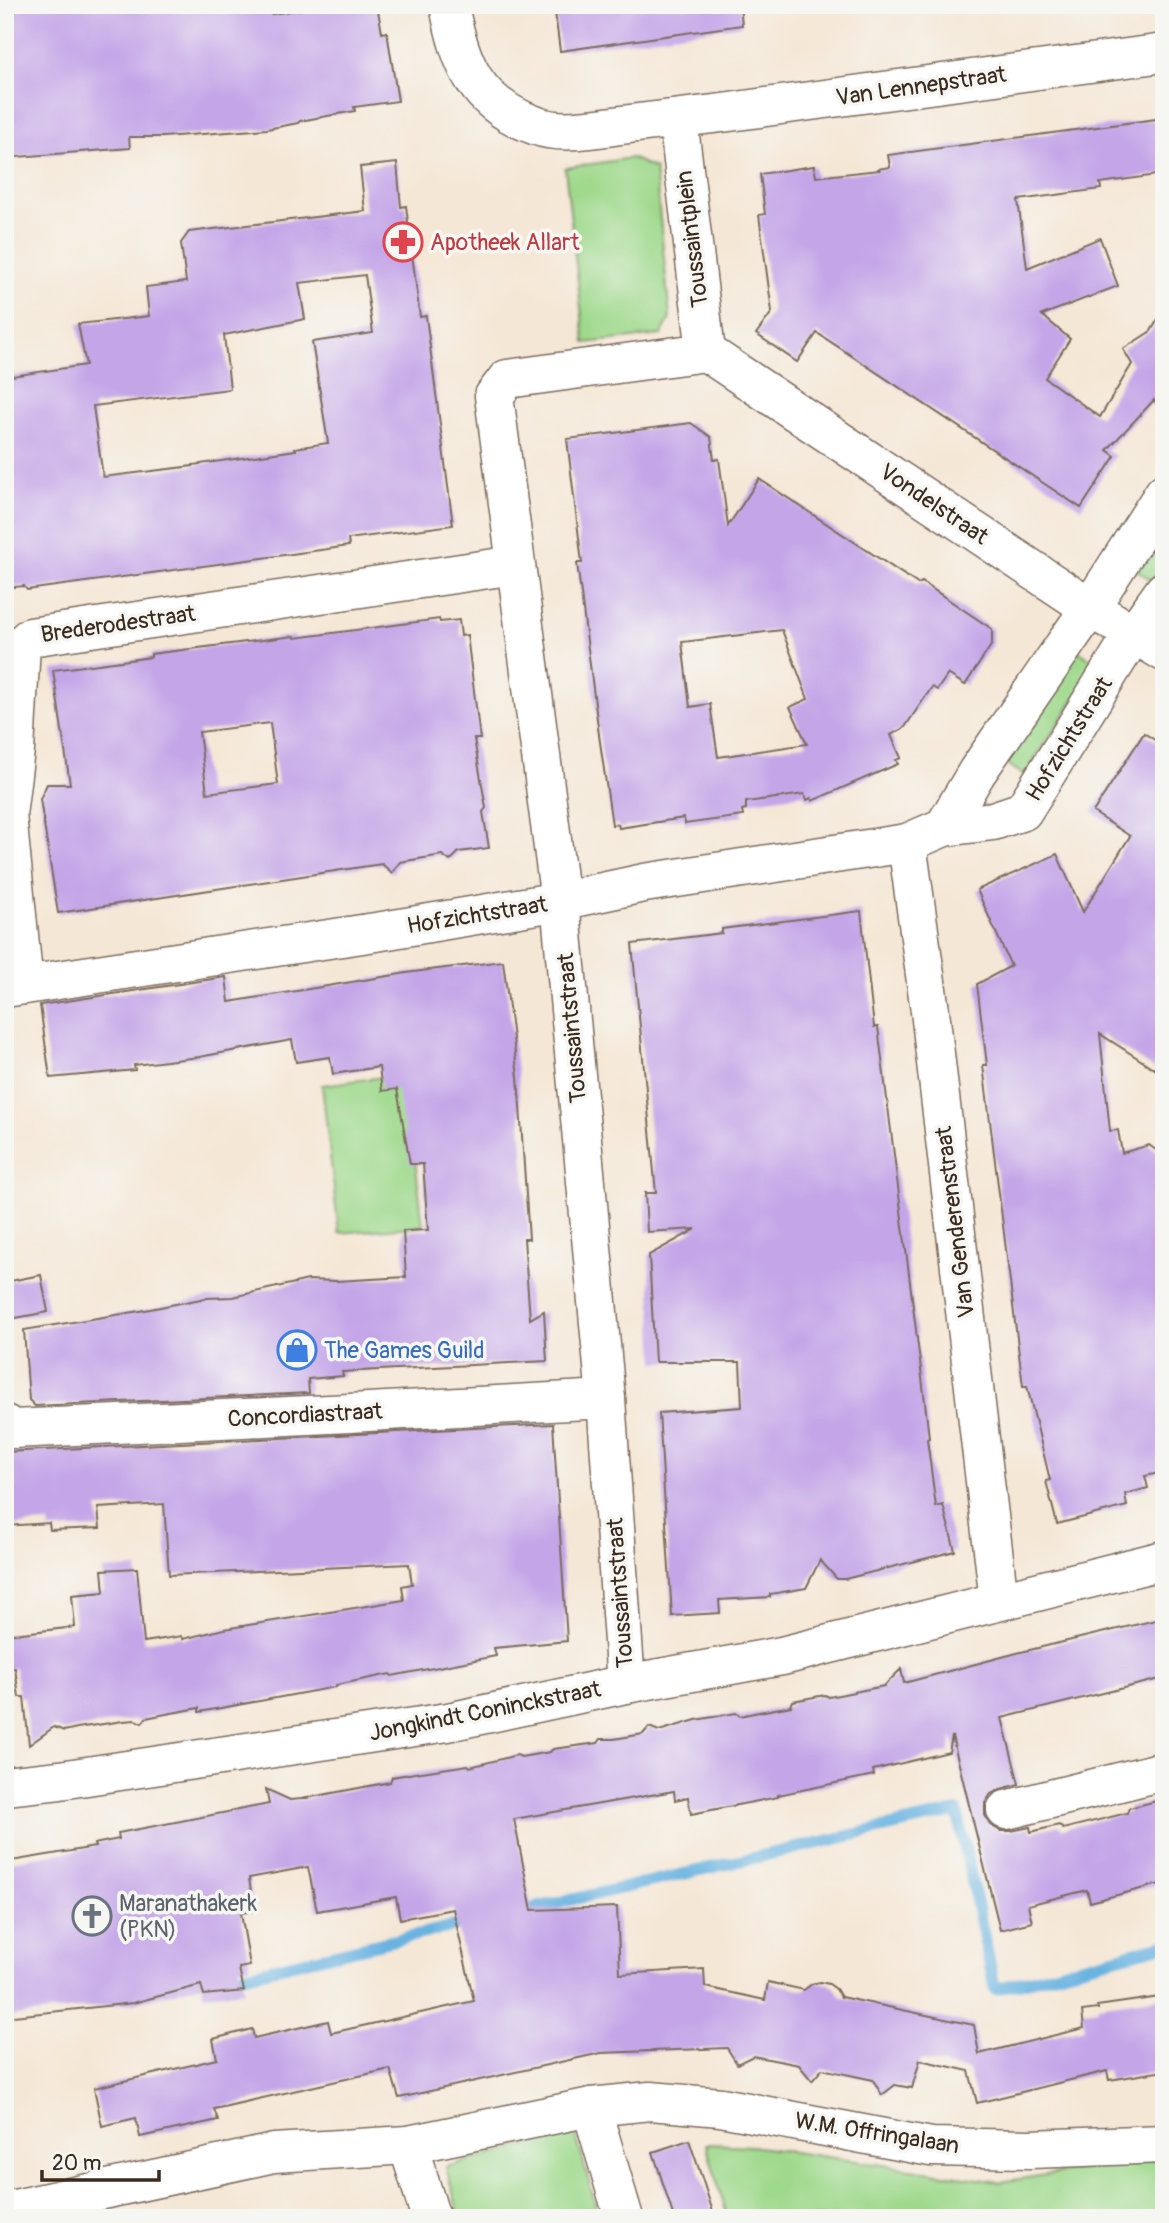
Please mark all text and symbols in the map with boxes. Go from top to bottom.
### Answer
street label: Van Lennepstraat [834,60,1009,112]
street label: Toussaintplein [669,169,715,309]
pharmacy icon: Apotheek Allart [382,221,424,263]
place label: Apotheek Allart [430,228,580,257]
street label: Vondelstraat [874,457,995,551]
street label: Brederodestraat [39,599,198,649]
street label: Hofzichtstraat [1019,671,1119,807]
street label: Hofzichtstraat [405,889,550,940]
street label: Toussaintstraat [551,951,593,1104]
street label: Van Genderenstraat [929,1124,981,1319]
shop icon: The Games Guild [276,1329,318,1371]
place label: The Games Guild [324,1336,485,1365]
street label: Concordiastraat [227,1396,384,1434]
street label: Toussaintstraat [600,1516,640,1669]
street label: Jongkindt Coninckstraat [367,1674,604,1748]
place label: Maranathakerk (PKN) [119,1889,257,1944]
church icon: Maranathakerk (PKN) [71,1895,113,1937]
street label: W.M. Offringalaan [793,2106,961,2160]
scale bar [42,2139,159,2183]
text: 20 m [52,2150,101,2177]

